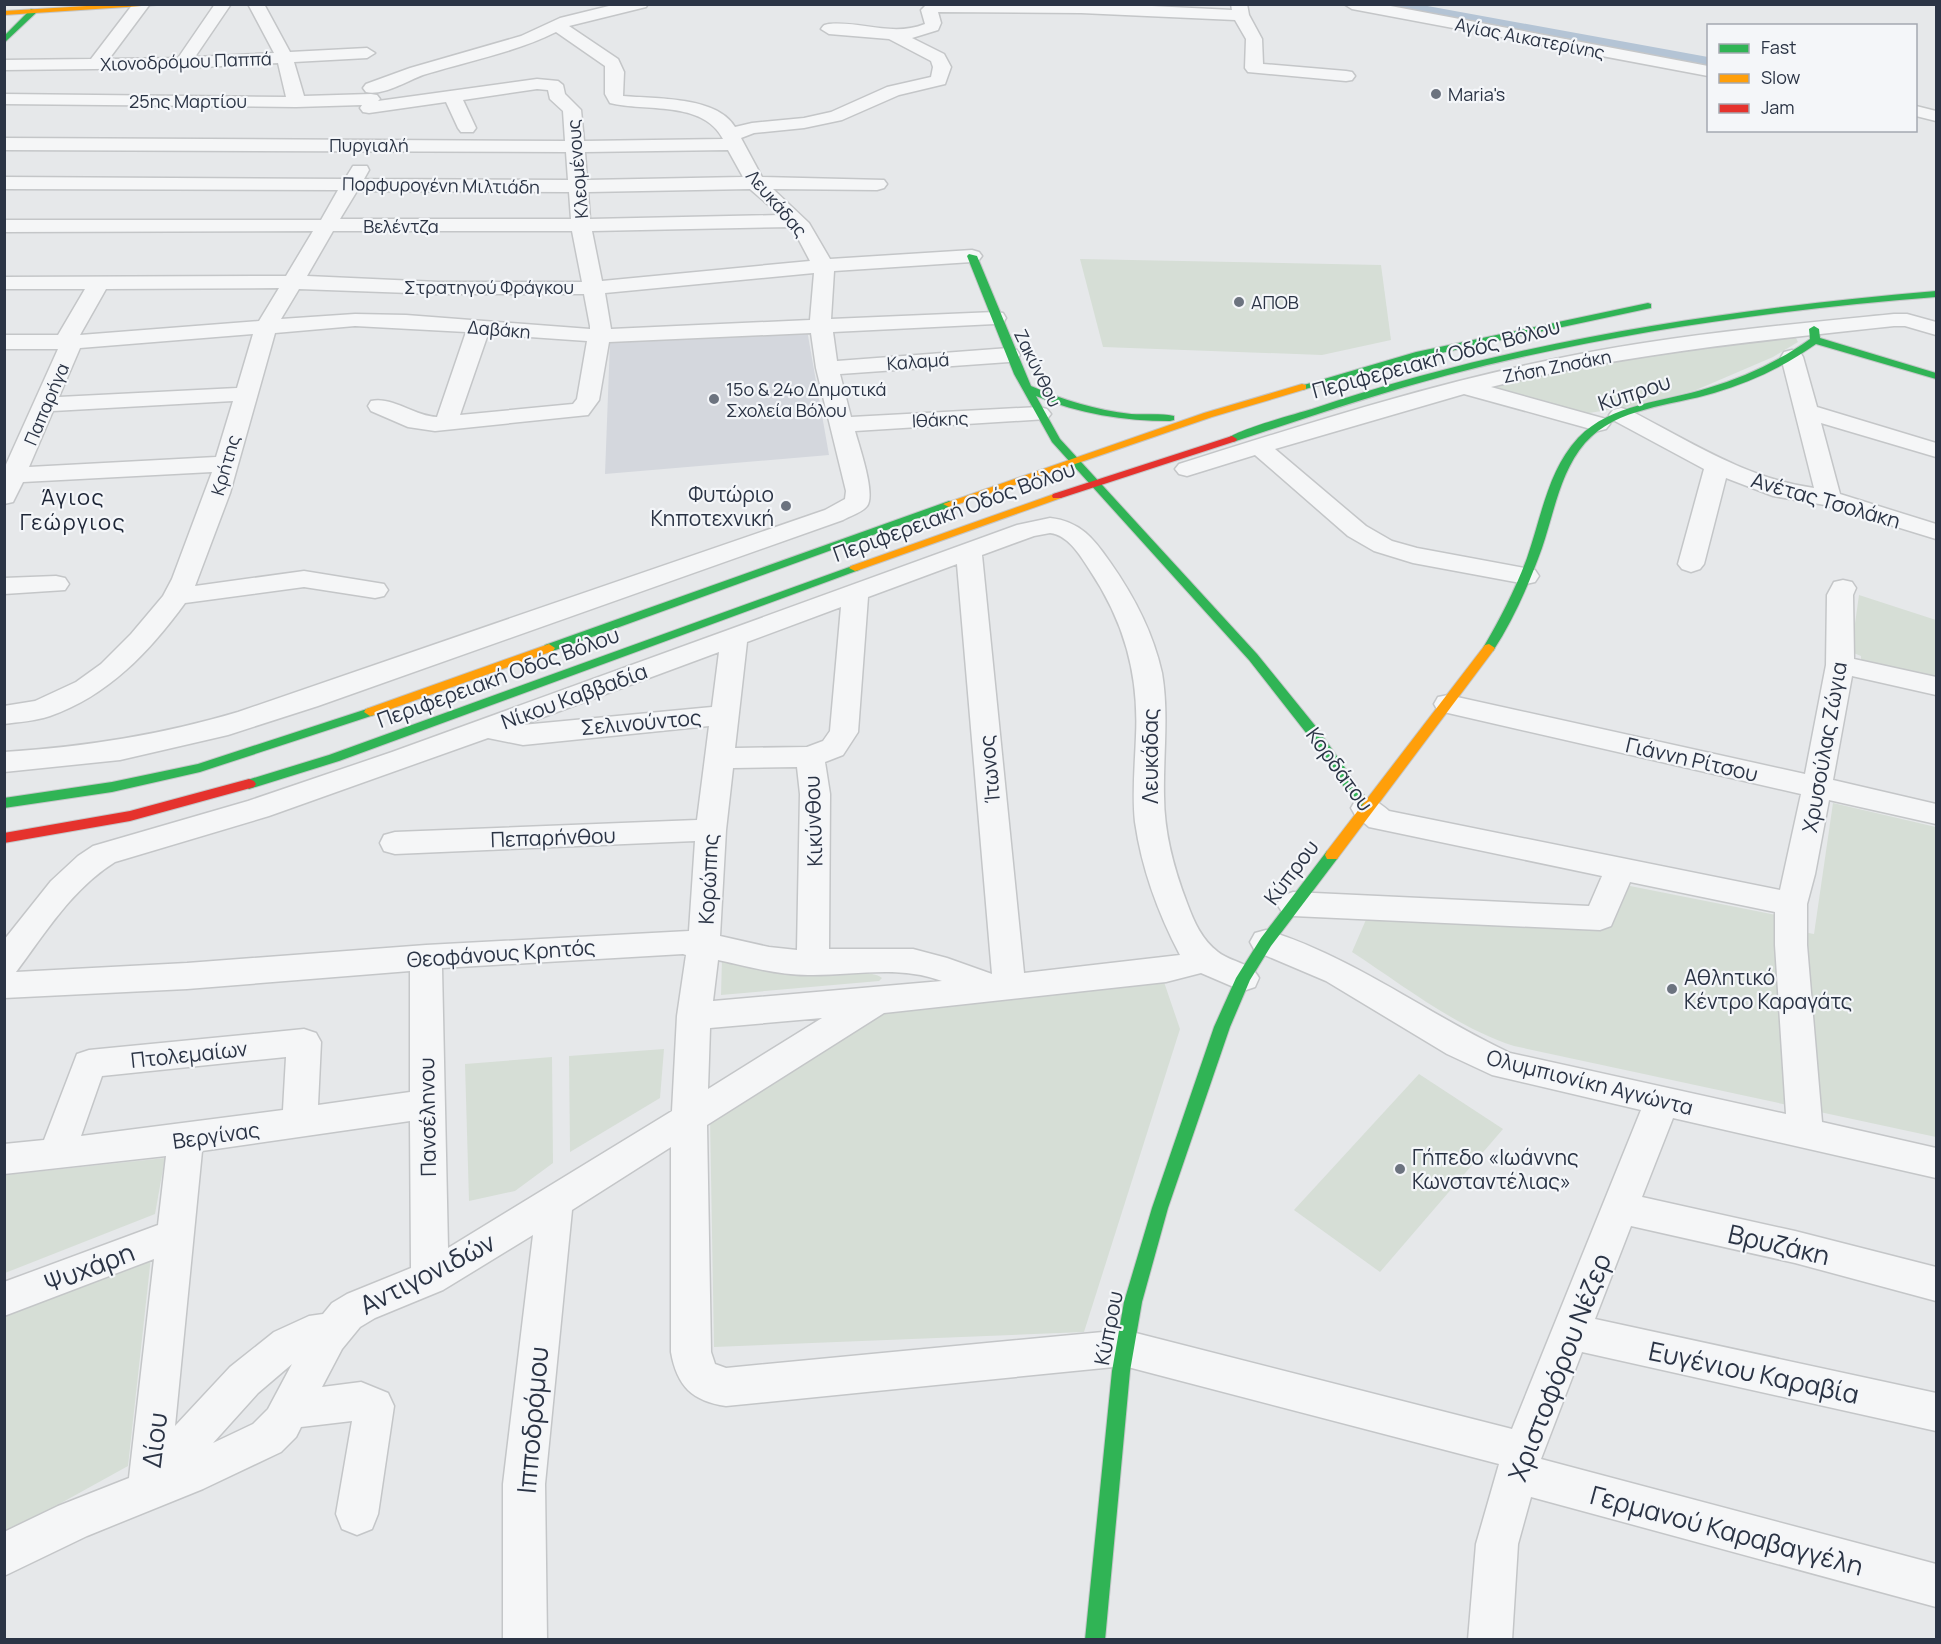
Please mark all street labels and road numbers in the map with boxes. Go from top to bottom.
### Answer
street label: Αγίας Αικατερίνης [1453,12,1607,64]
street label: Χιονοδρόμου Παππά [100,46,272,76]
street label: 25ης Μαρτίου [129,89,247,113]
street label: Κλεομένους [561,118,593,220]
street label: Πυργιαλή [329,133,409,157]
street label: Λευκάδας [741,164,813,242]
street label: Πορφυρογένη Μιλτιάδη [342,171,540,199]
street label: Βελέντζα [363,214,439,238]
street label: Στρατηγού Φράγκου [404,275,574,299]
street label: Περιφερειακή Οδός Βόλου [1309,311,1563,405]
street label: Δαβάκη [466,314,532,344]
street label: Ζακύνθου [1009,325,1067,411]
street label: Ζήση Ζησάκη [1501,344,1613,388]
street label: Καλαμά [886,347,950,375]
street label: Παπαρήγα [18,359,74,449]
street label: Κύπρου [1594,367,1674,417]
street label: Ιθάκης [911,406,969,432]
street label: Κρήτης [205,432,245,498]
street label: Περιφερειακή Οδός Βόλου [829,454,1079,568]
street label: Ανέτας Τσολάκη [1748,465,1904,535]
street label: Περιφερειακή Οδός Βόλου [373,620,623,734]
street label: Νίκου Καββαδία [497,657,651,735]
street label: Χρυσούλας Ζώγια [1795,659,1853,835]
street label: Σελινούντος [579,703,703,741]
street label: Λευκάδας [1136,708,1164,804]
street label: Κορδάτου [1300,722,1380,816]
street label: Γιάννη Ρίτσου [1623,730,1761,788]
street label: Ίτωνος [972,734,1006,804]
street label: Κικύνθου [797,775,829,867]
street label: Πεπαρήνθου [490,821,616,853]
street label: Κορώπης [692,833,724,925]
street label: Κύπρου [1257,834,1325,910]
street label: Θεοφάνους Κρητός [406,932,596,974]
street label: Πτολεμαίων [129,1034,249,1074]
street label: Ολυμπιονίκη Αγνώντα [1484,1043,1696,1121]
street label: Πανσέληνου [412,1057,442,1177]
street label: Βεργίνας [171,1115,261,1155]
street label: Βρυζάκη [1725,1215,1833,1273]
street label: Αντιγονιδών [353,1223,501,1323]
street label: Ψυχάρη [39,1233,139,1301]
street label: Χριστοφόρου Νέζερ [1499,1248,1619,1486]
street label: Κύπρου [1087,1289,1129,1367]
street label: Ευγένιου Καραβία [1646,1332,1862,1412]
street label: Ιπποδρόμου [508,1345,556,1495]
street label: Δίου [133,1410,175,1470]
street label: Γερμανού Καραβαγγέλη [1587,1476,1867,1584]

